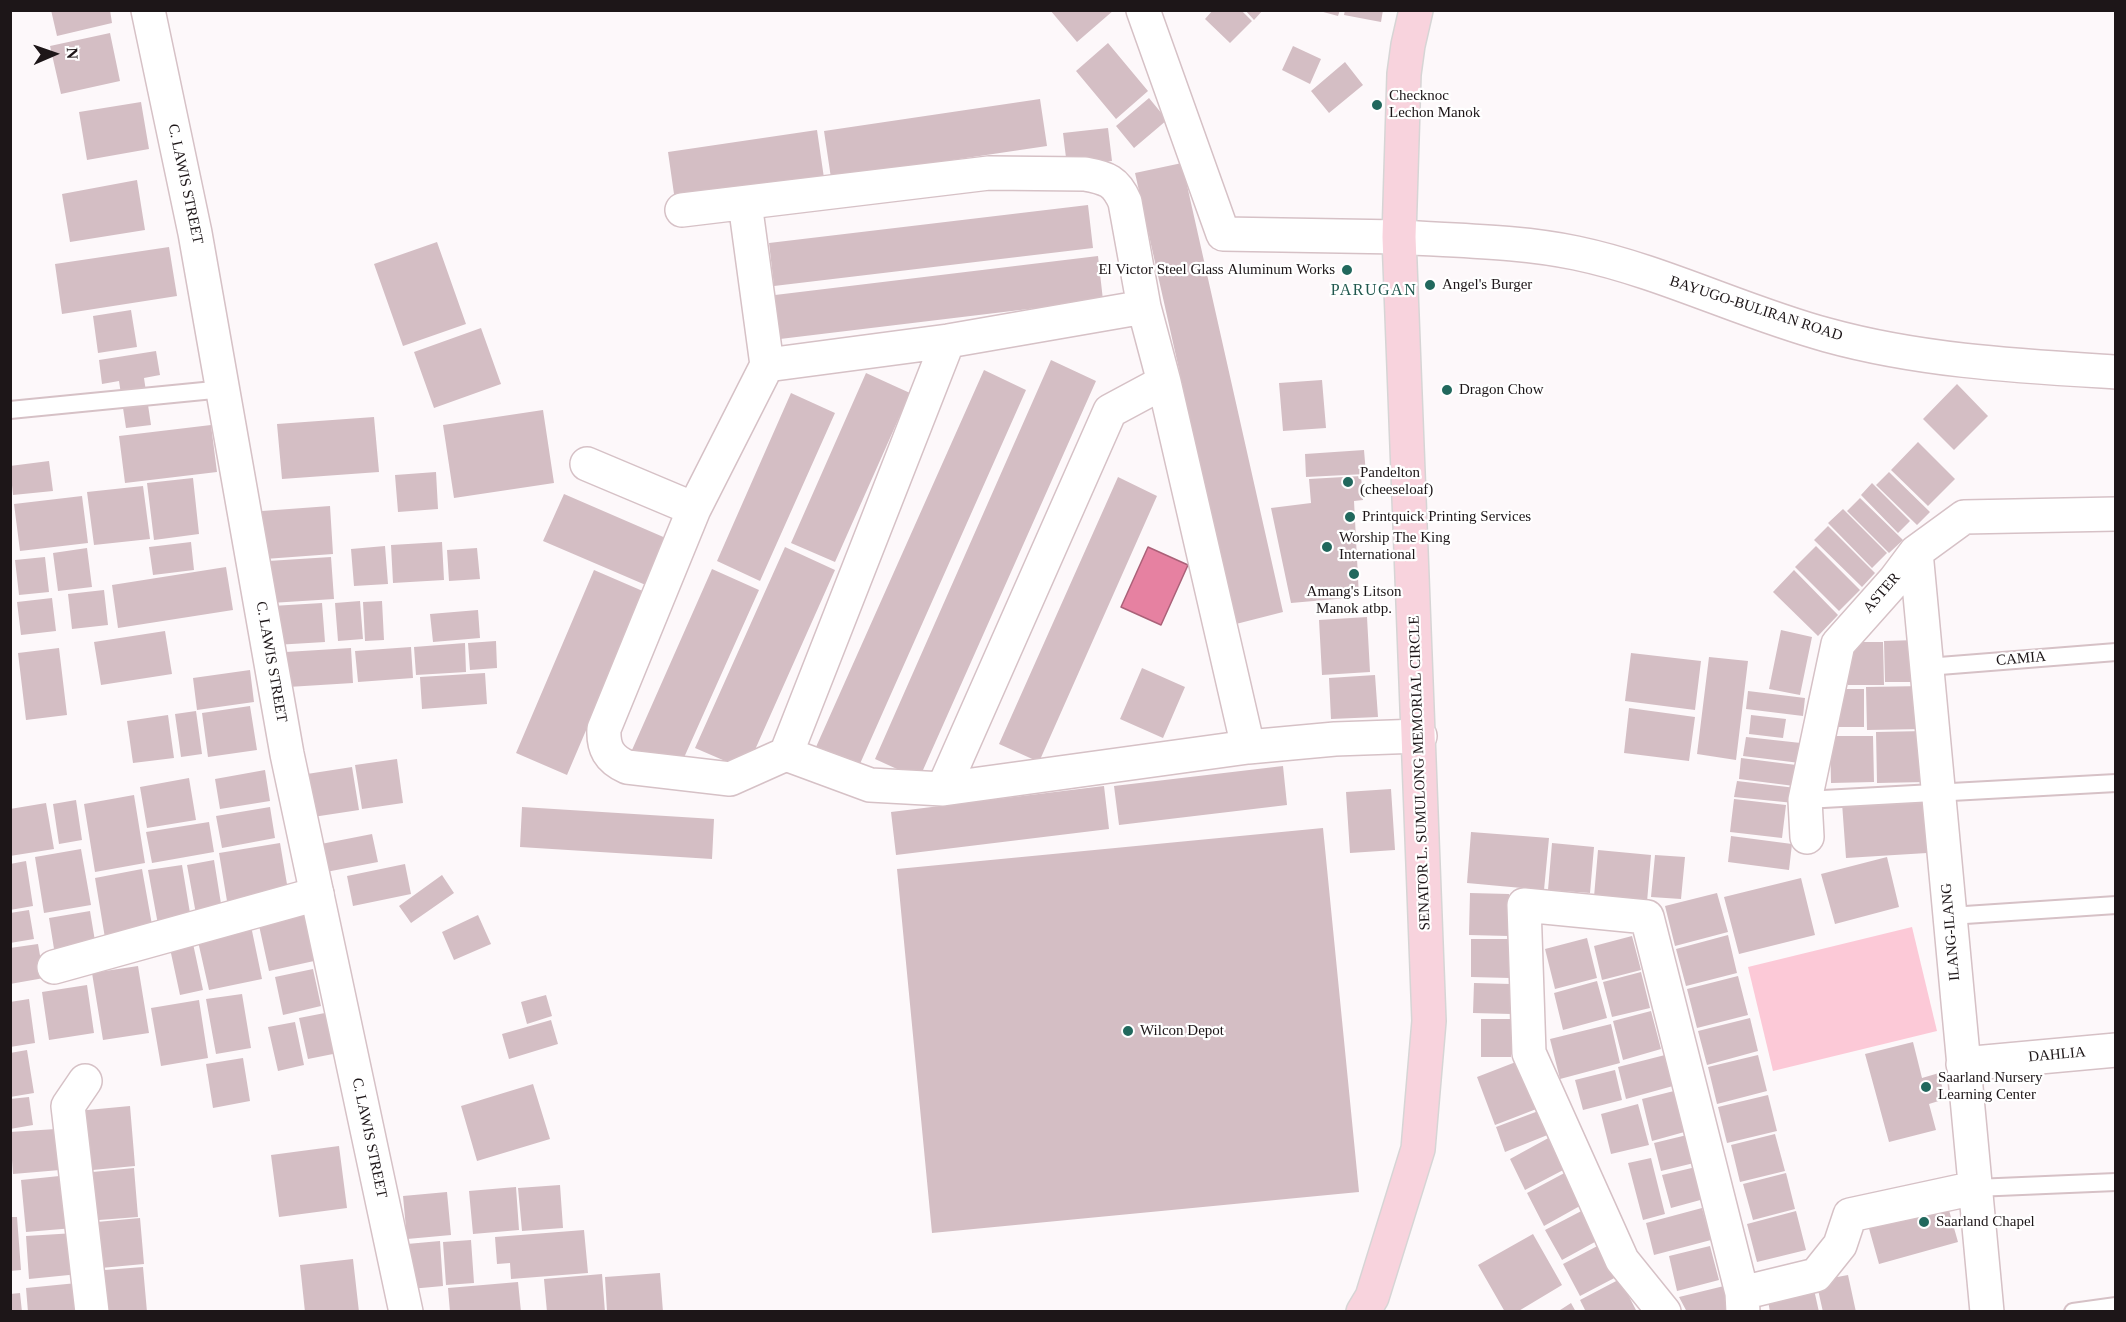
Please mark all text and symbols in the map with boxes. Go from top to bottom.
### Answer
north arrow [24,24,84,84]
text: N [64,47,81,59]
place label: Checknoc Lechon Manok [1389,87,1480,122]
marker: Checknoc Lechon Manok [1370,98,1384,112]
street label: C. LAWIS STREET [163,122,207,246]
place label: El Victor Steel Glass Aluminum Works [1098,261,1335,279]
marker: El Victor Steel Glass Aluminum Works [1340,263,1354,277]
street label: BAYUGO-BULIRAN ROAD [1667,273,1845,345]
place label: Angel's Burger [1442,276,1532,294]
marker: Angel's Burger [1423,278,1437,292]
district label: PARUGAN [1331,281,1417,301]
place label: Dragon Chow [1459,381,1544,399]
marker: Dragon Chow [1440,383,1454,397]
place label: Pandelton (cheeseloaf) [1360,464,1433,499]
marker: Pandelton (cheeseloaf) [1341,475,1355,489]
place label: Printquick Printing Services [1362,508,1531,526]
marker: Printquick Printing Services [1343,510,1357,524]
place label: Worship The King International [1339,529,1450,564]
marker: Worship The King International [1320,540,1334,554]
marker: Amang's Litson Manok atbp. [1347,567,1361,581]
street label: ASTER [1860,569,1904,617]
place label: Amang's Litson Manok atbp. [1307,583,1401,618]
street label: C. LAWIS STREET [251,600,291,724]
street label: SENATOR L. SUMULONG MEMORIAL CIRCLE [1406,615,1434,931]
street label: CAMIA [1995,648,2047,670]
street label: ILANG-ILANG [1938,882,1964,982]
place label: Wilcon Depot [1140,1022,1224,1040]
marker: Wilcon Depot [1121,1024,1135,1038]
street label: DAHLIA [2028,1044,2086,1066]
place label: Saarland Nursery Learning Center [1938,1069,2043,1104]
street label: C. LAWIS STREET [347,1076,391,1200]
marker: Saarland Nursery Learning Center [1919,1080,1933,1094]
place label: Saarland Chapel [1936,1213,2035,1231]
marker: Saarland Chapel [1917,1215,1931,1229]

